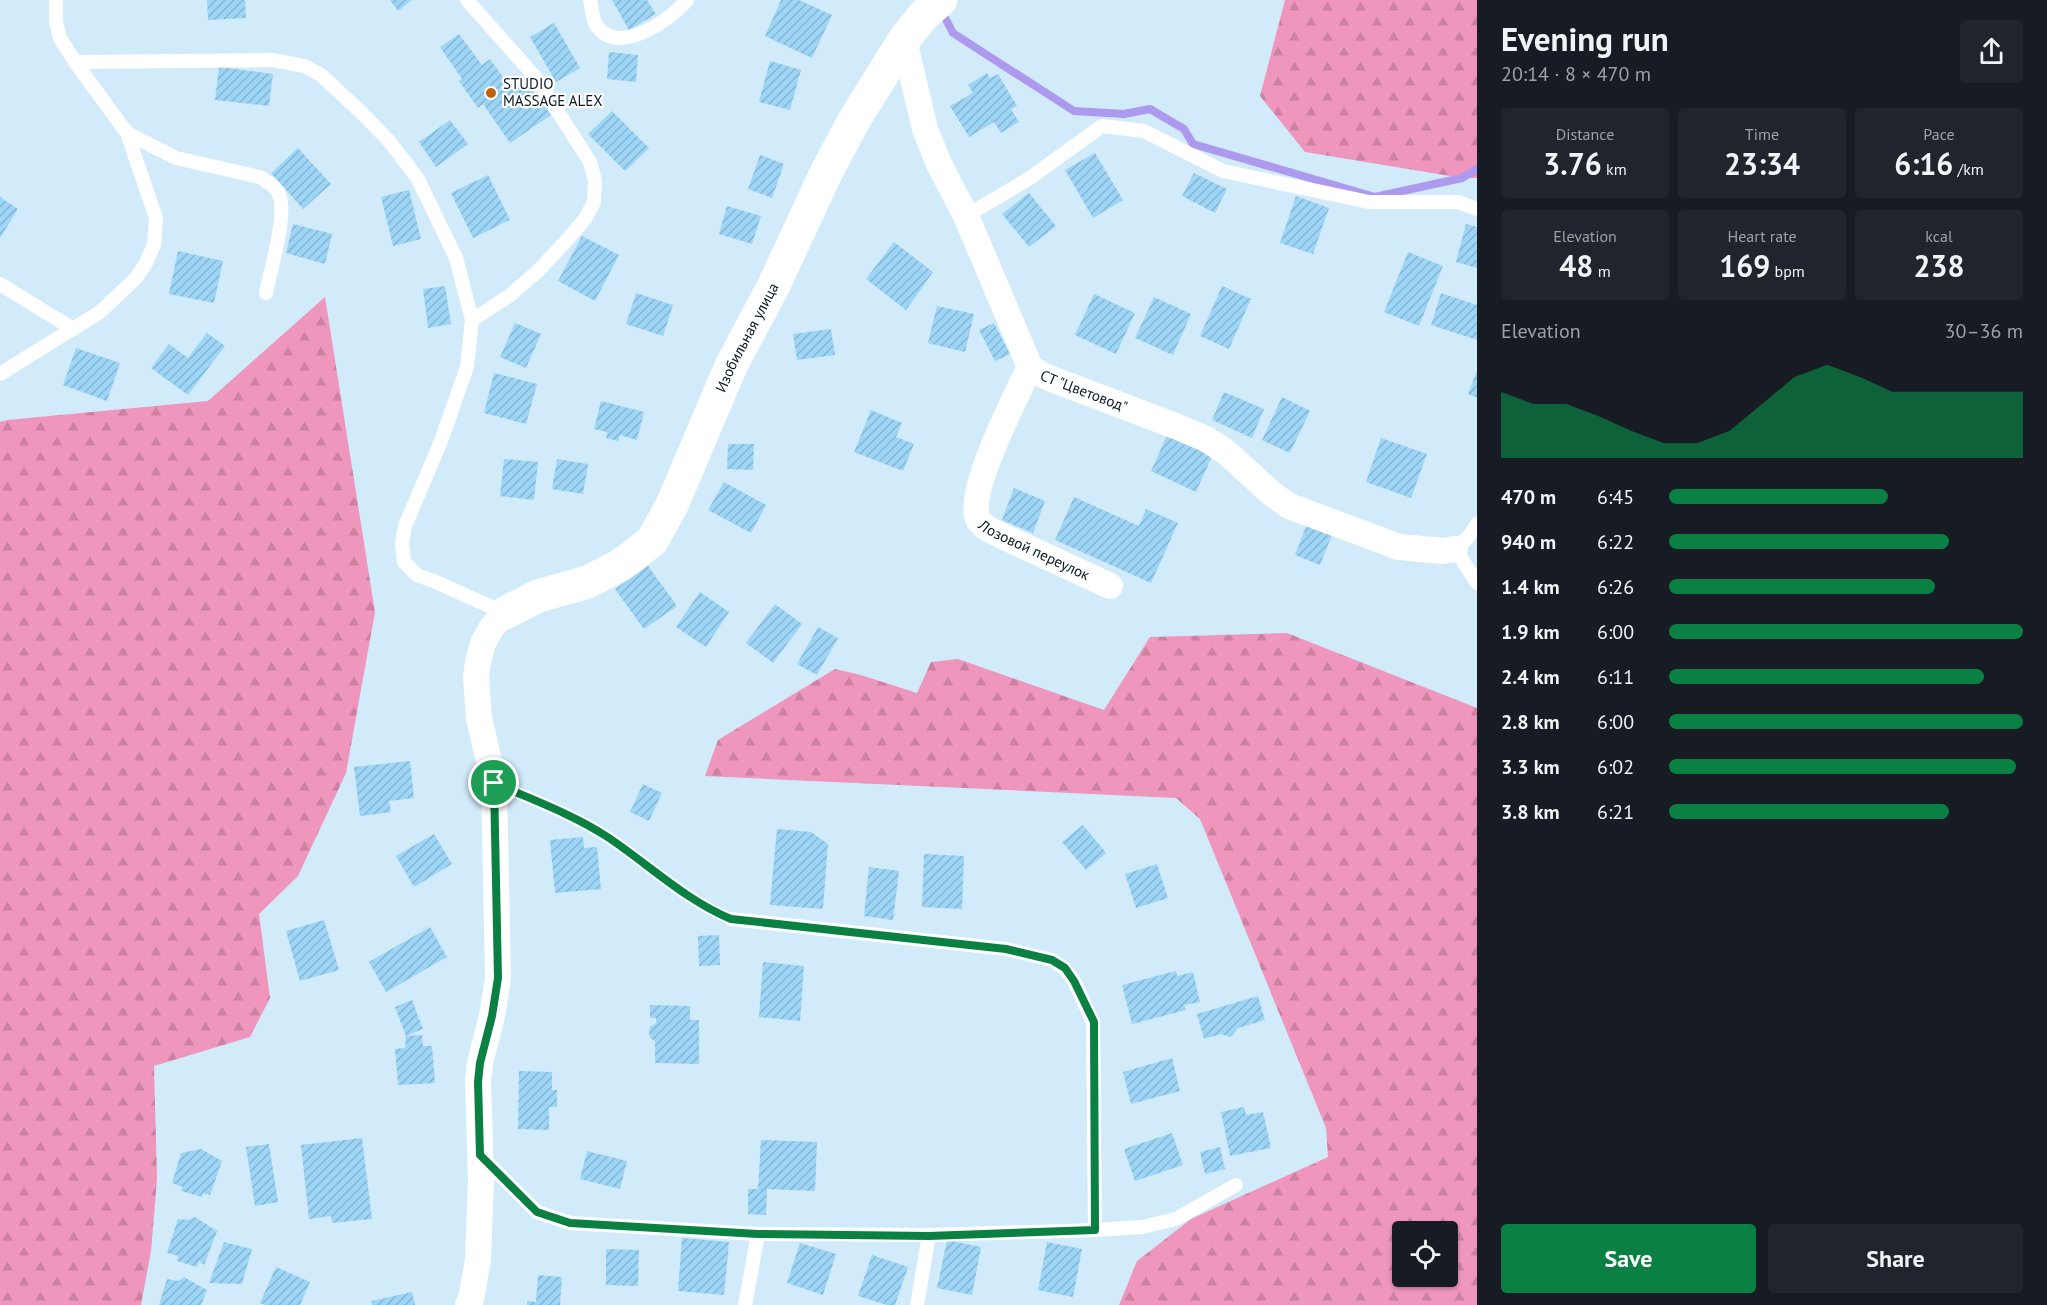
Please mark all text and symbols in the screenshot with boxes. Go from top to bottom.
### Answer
text: Evening run [1501,17,1669,60]
button: share [1960,20,2023,83]
text: 20:14 · 8 × 470 m [1501,61,1651,87]
place label: STUDIO MASSAGE ALEX [503,74,603,110]
marker: STUDIO MASSAGE ALEX [484,86,498,100]
text: Distance [1556,124,1614,144]
text: Time [1745,124,1779,144]
text: Pace [1923,124,1955,144]
text: 3.76 [1543,144,1602,183]
text: 23:34 [1724,144,1800,183]
text: 6:16 [1894,144,1953,183]
text: km [1602,159,1627,179]
text: /km [1953,159,1984,179]
text: Elevation [1553,226,1617,246]
text: Heart rate [1727,226,1797,246]
text: kcal [1925,226,1953,246]
text: 48 [1559,246,1593,285]
text: 169 [1719,246,1770,285]
text: 238 [1913,246,1965,285]
text: m [1593,261,1611,281]
text: bpm [1770,261,1805,281]
street label: Изобильная улица [711,279,783,395]
text: Elevation [1501,318,1581,344]
text: 30–36 m [1945,318,2023,344]
street label: СТ "Цветовод" [1037,365,1130,416]
text: 470 m [1501,484,1556,510]
text: 6:45 [1597,484,1634,510]
street label: Лозовой переулок [974,515,1094,585]
text: 940 m [1501,529,1556,555]
text: 6:22 [1597,529,1634,555]
text: 1.4 km [1501,574,1560,600]
text: 6:26 [1597,574,1634,600]
text: 1.9 km [1501,619,1560,645]
text: 6:00 [1597,619,1634,645]
text: 2.4 km [1501,664,1560,690]
text: 6:11 [1597,664,1634,690]
text: 2.8 km [1501,709,1560,735]
text: 6:00 [1597,709,1634,735]
text: 3.3 km [1501,754,1560,780]
text: 6:02 [1597,754,1634,780]
pin [468,757,519,808]
icon: arrive [477,766,510,799]
text: 3.8 km [1501,799,1560,825]
text: 6:21 [1597,799,1634,825]
map controls [1392,1221,1458,1287]
button: locate [1392,1221,1458,1287]
button: Save [1501,1224,1756,1293]
button: Share [1768,1224,2023,1293]

